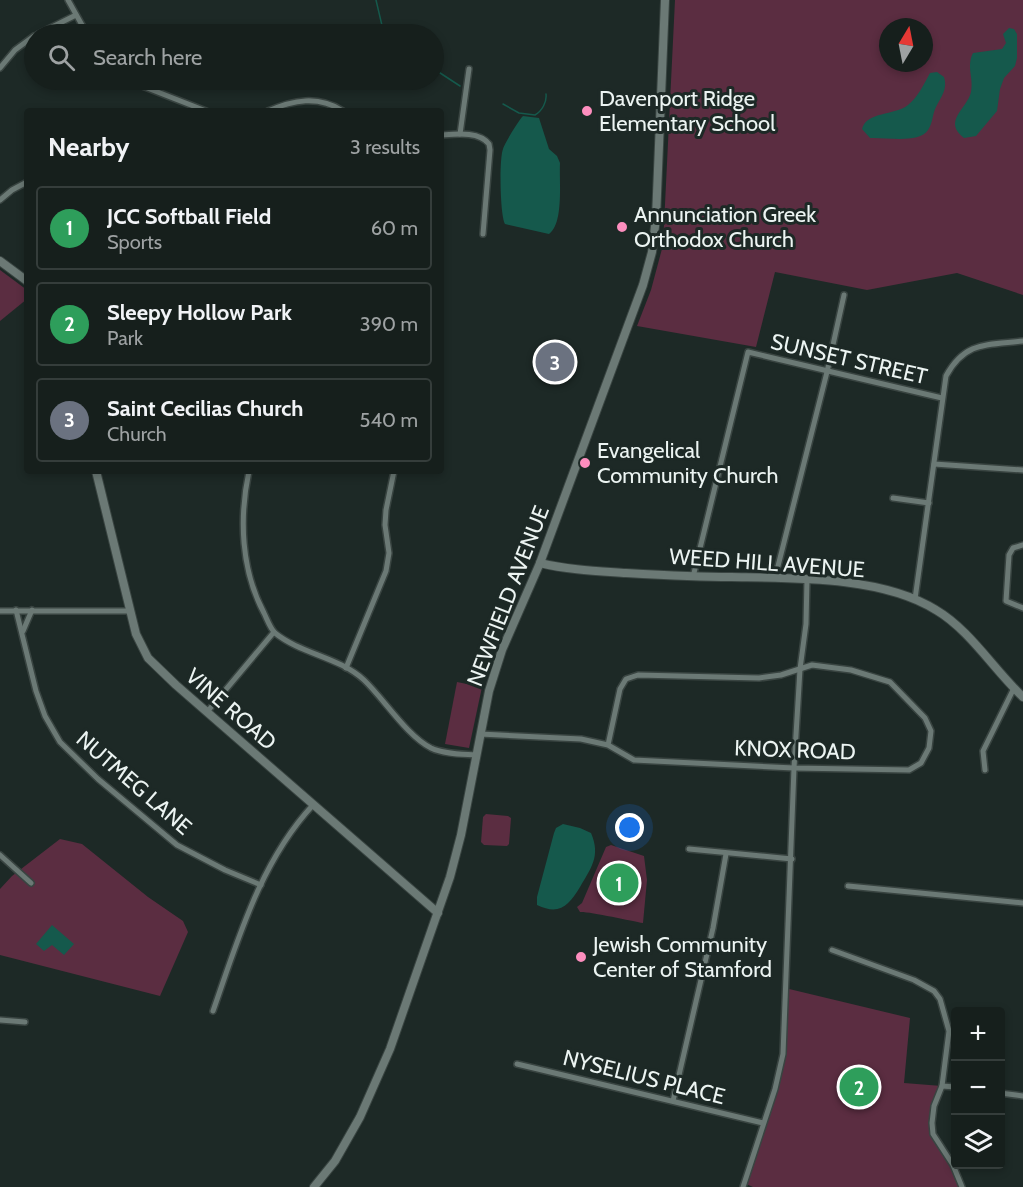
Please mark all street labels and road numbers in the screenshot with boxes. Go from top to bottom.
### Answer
street label: SUNSET STREET [768,328,930,390]
street label: NEWFIELD AVENUE [461,502,555,690]
street label: WEED HILL AVENUE [668,543,866,583]
street label: VINE ROAD [180,662,282,756]
street label: NUTMEG LANE [71,725,197,841]
street label: KNOX ROAD [734,734,856,766]
street label: NYSELIUS PLACE [560,1044,728,1110]

